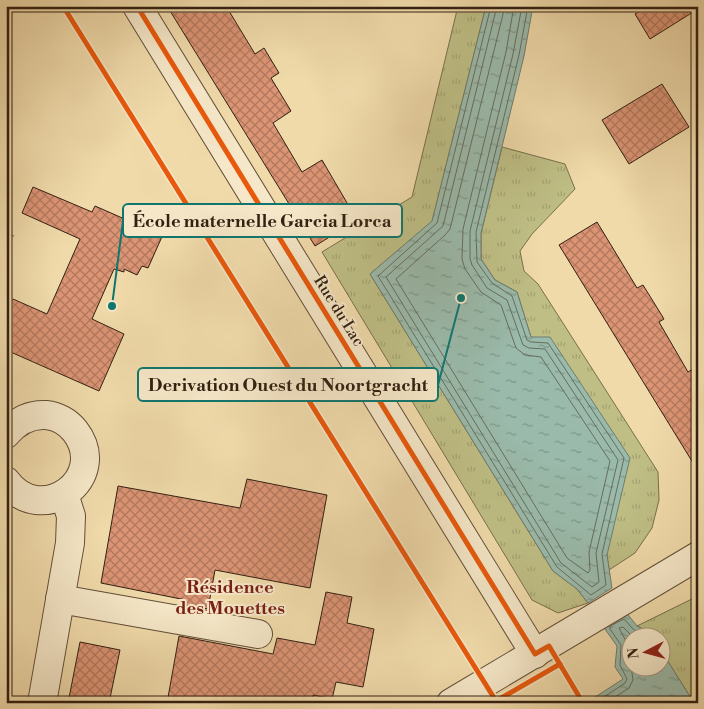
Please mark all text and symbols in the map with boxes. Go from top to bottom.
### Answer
callout: École maternelle Garcia Lorca [123,204,402,237]
text: École maternelle Garcia Lorca [133,210,392,233]
street label: Rue du Lac [309,272,369,350]
callout: Derivation Ouest du Noortgracht [138,368,438,401]
text: Derivation Ouest du Noortgracht [148,374,429,397]
district label: Résidence des Mouettes [175,576,285,620]
north arrow [622,626,672,676]
text: N [625,647,644,660]

